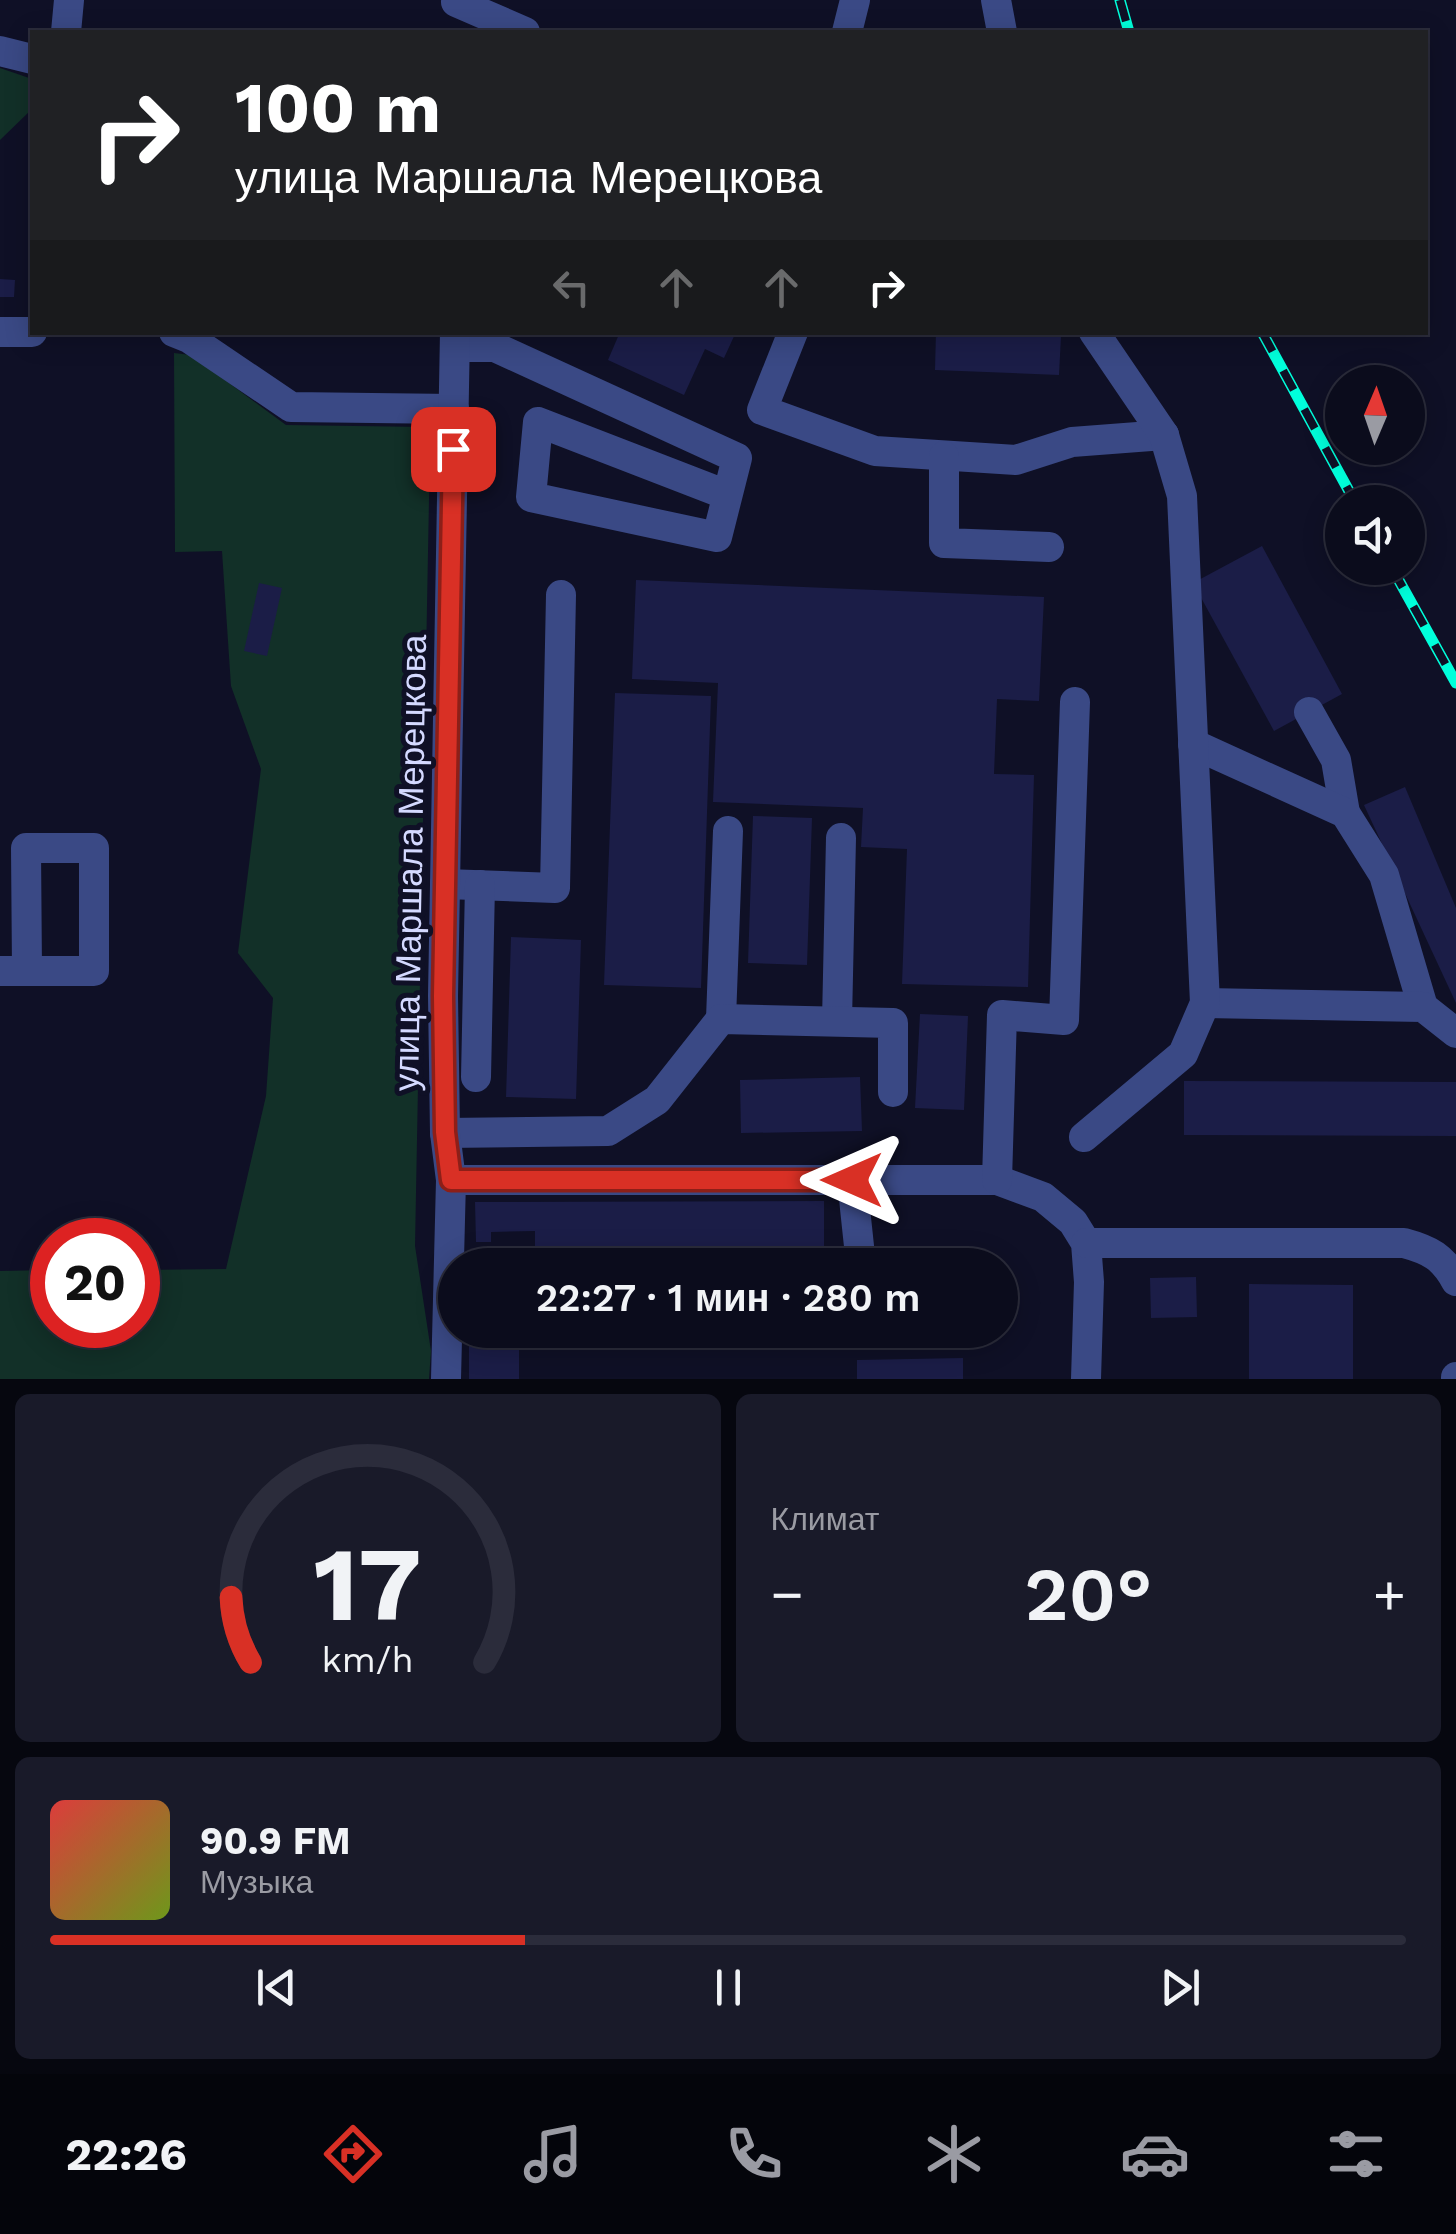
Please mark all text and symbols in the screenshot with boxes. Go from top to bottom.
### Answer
text: 100 m [235,67,441,149]
icon: right [70,70,200,200]
text: улица Маршала Мерецкова [235,151,822,204]
icon: left [544,260,599,315]
icon: ahead [649,260,704,315]
icon: ahead [754,260,809,315]
icon: right [859,260,914,315]
north arrow [1325,365,1425,465]
map controls [1325,365,1425,585]
pin [411,407,496,492]
icon: arrive [426,422,481,477]
button: sound [1325,485,1425,585]
street label: улица Маршала Мерецкова [385,634,435,1092]
position arrow [800,1128,904,1232]
speed limit sign: 20 [30,1218,160,1348]
text: 22:27 · 1 мин · 280 m [536,1276,920,1320]
text: Климат [771,1500,879,1538]
text: 17 [314,1523,422,1645]
text: 20° [1024,1550,1152,1638]
text: − [771,1562,804,1626]
text: + [1373,1562,1406,1626]
text: km/h [322,1639,414,1681]
text: 90.9 FM [200,1819,351,1863]
text: Музыка [200,1863,313,1901]
icon: previous [249,1960,304,2015]
icon: pause [701,1960,756,2015]
icon: next [1153,1960,1208,2015]
icon: directions [318,2119,388,2189]
icon: music [518,2119,588,2189]
icon: phone [719,2119,789,2189]
icon: climate [919,2119,989,2189]
icon: car [1120,2119,1190,2189]
icon: filters [1321,2119,1391,2189]
text: 22:26 [65,2128,187,2181]

